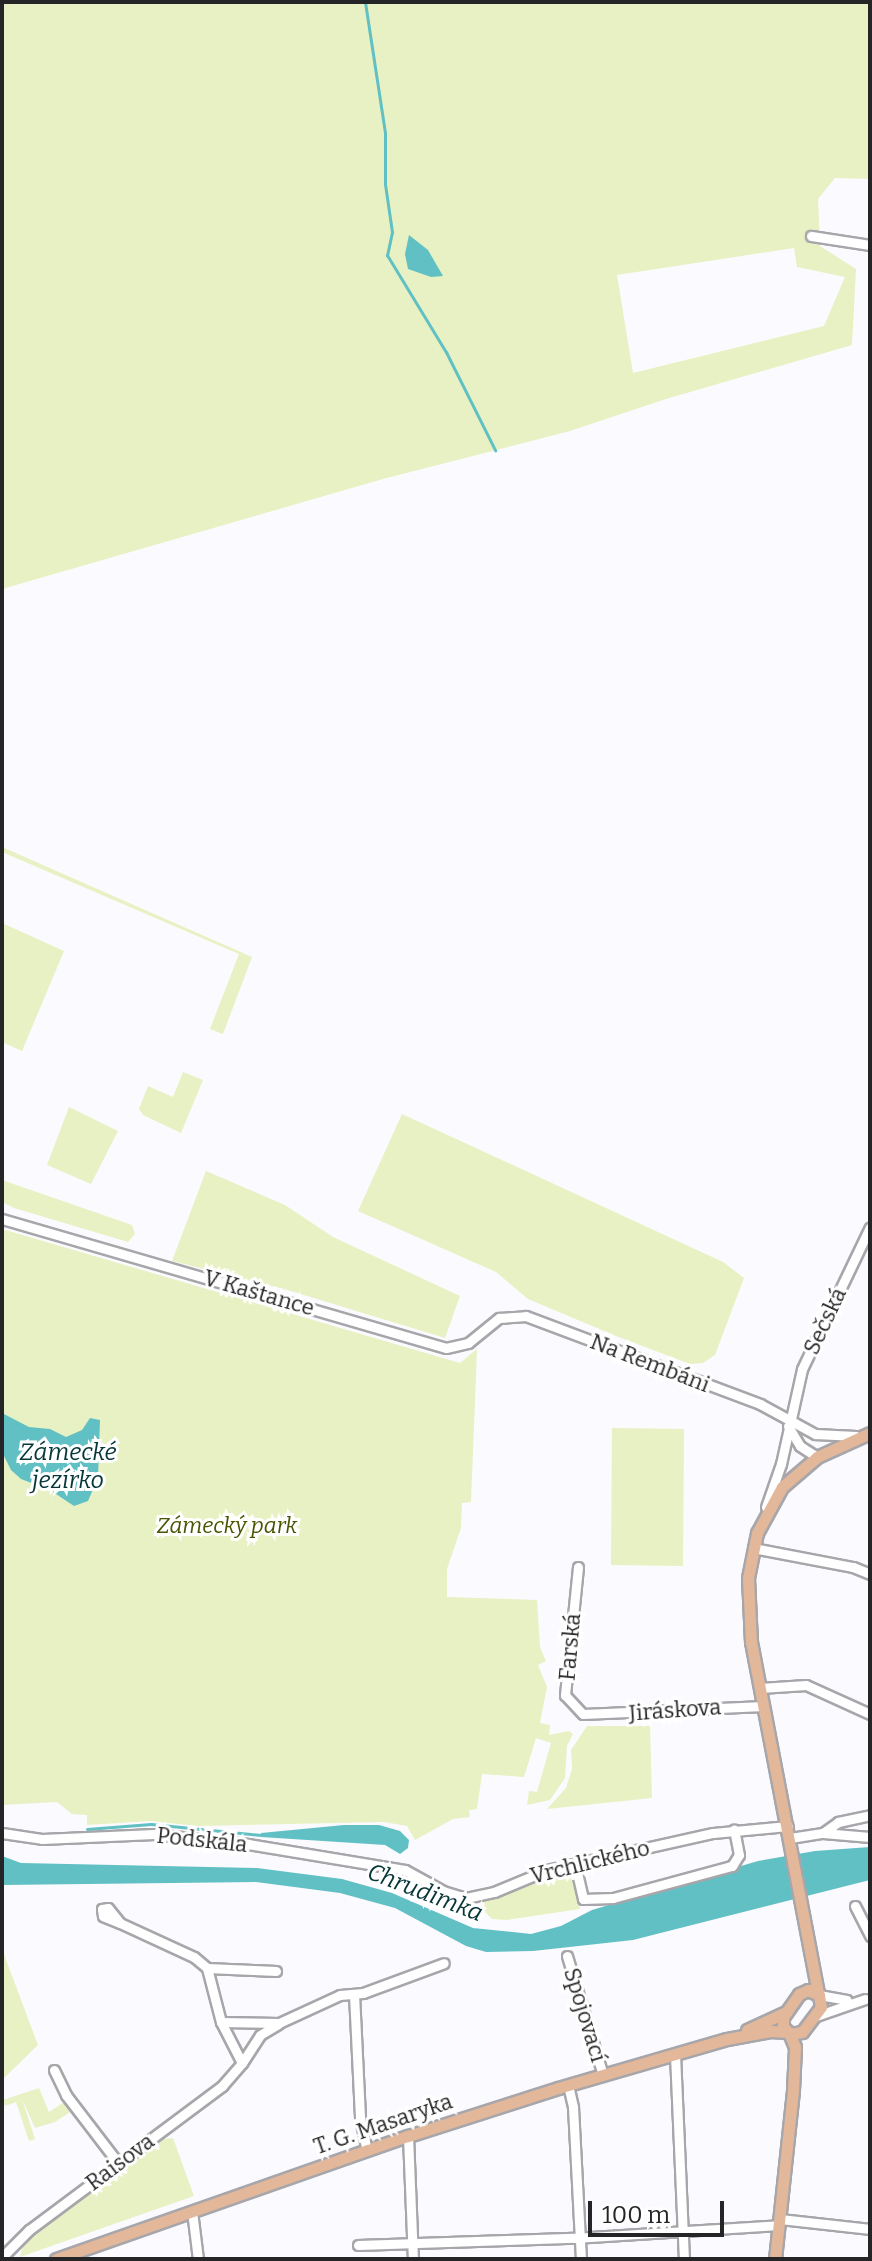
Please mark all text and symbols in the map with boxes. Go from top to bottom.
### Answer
street label: V Kaštance [201,1265,317,1321]
street label: Sečská [798,1283,852,1359]
street label: Na Rembáni [587,1328,713,1398]
water label: Zámecké jezírko [19,1439,117,1495]
park label: Zámecký park [157,1513,297,1539]
street label: Farská [554,1612,586,1682]
street label: Jiráskova [628,1694,722,1726]
street label: Podskála [155,1822,249,1858]
street label: Vrchlického [528,1834,652,1890]
water label: Chrudimka [363,1858,487,1928]
street label: Spojovací [558,1965,612,2065]
street label: T. G. Masaryka [310,2088,456,2160]
street label: Raisova [81,2128,159,2196]
scale bar [592,2185,728,2235]
text: 100 m [602,2201,670,2229]

